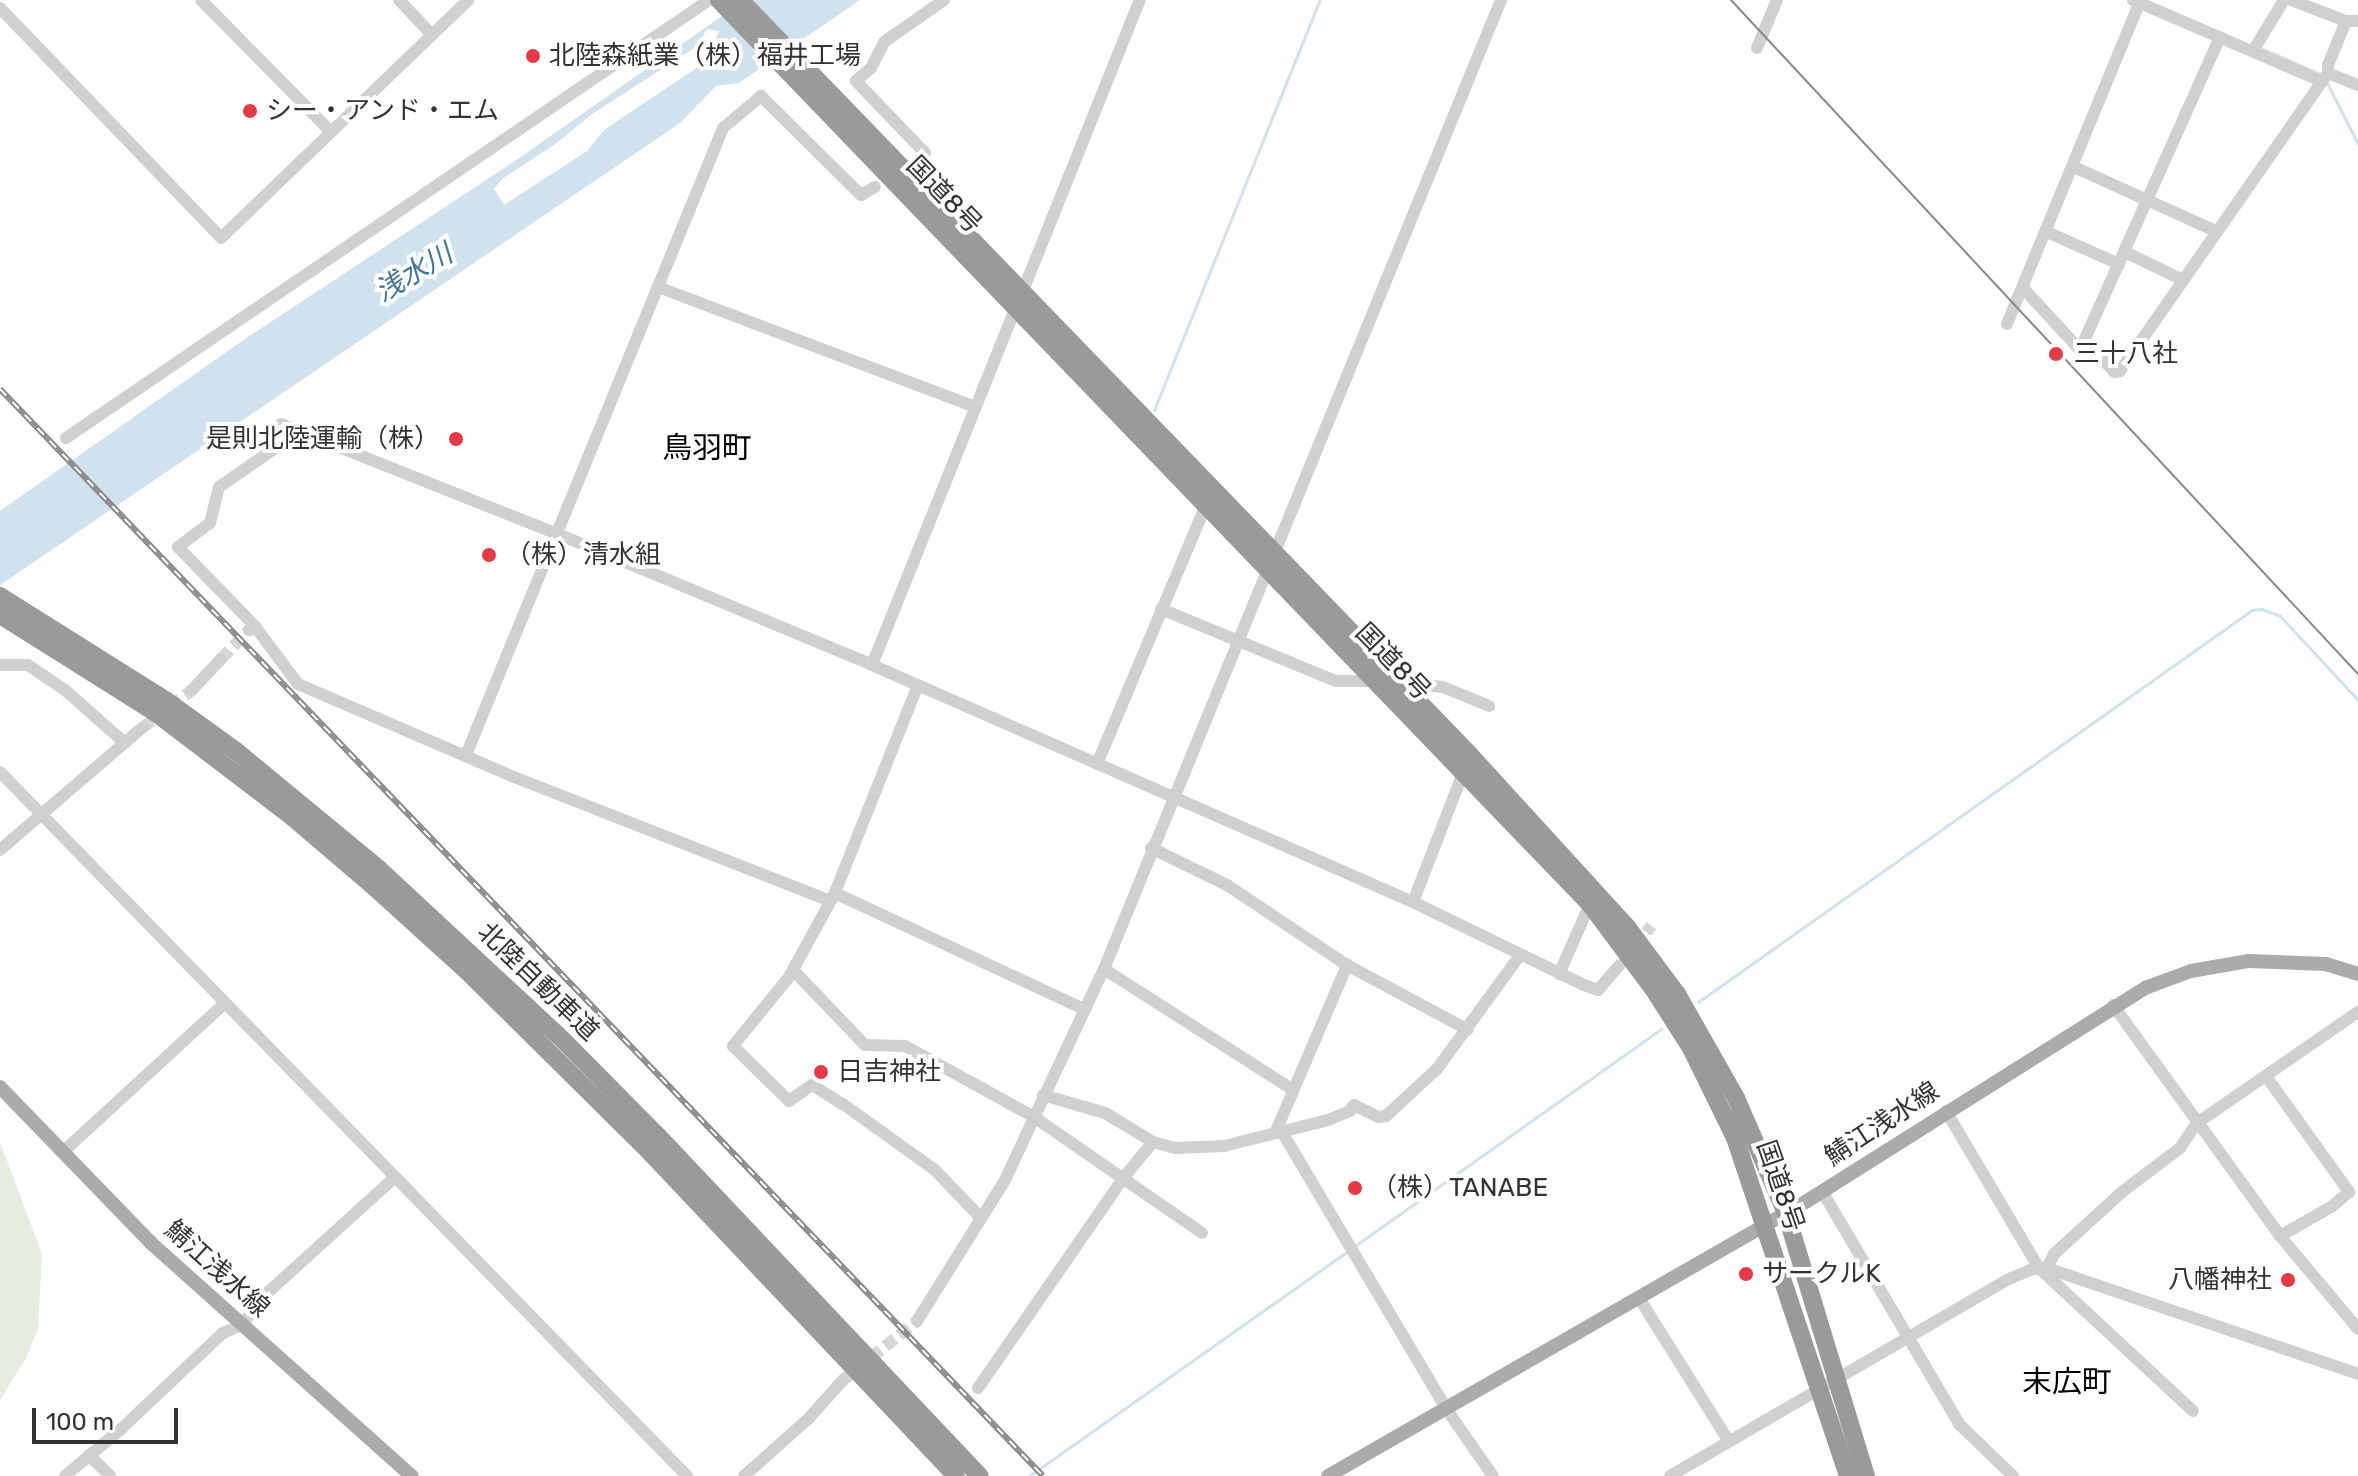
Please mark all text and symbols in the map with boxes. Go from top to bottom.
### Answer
place label: 北陸森紙業（株）福井工場 [549,40,861,72]
marker: 北陸森紙業（株）福井工場 [524,47,542,65]
place label: シー・アンド・エム [266,95,500,127]
marker: シー・アンド・エム [241,102,259,120]
street label: 国道8号 [900,150,988,240]
water label: 浅水川 [369,237,459,309]
place label: 三十八社 [2074,338,2178,370]
marker: 三十八社 [2045,343,2067,365]
place label: 是則北陸運輸（株） [206,423,440,455]
marker: 是則北陸運輸（株） [447,430,465,448]
district label: 鳥羽町 [662,430,752,466]
place label: （株）清水組 [505,539,661,571]
marker: （株）清水組 [480,546,498,564]
street label: 国道8号 [1349,617,1437,707]
street label: 北陸自動車道 [471,917,605,1047]
place label: 日吉神社 [837,1056,941,1088]
marker: 日吉神社 [812,1063,830,1081]
street label: 鯖江浅水線 [1819,1076,1945,1172]
street label: 国道8号 [1750,1136,1810,1236]
place label: （株）TANABE [1371,1172,1548,1204]
marker: （株）TANABE [1346,1179,1364,1197]
street label: 鯖江浅水線 [158,1214,276,1324]
place label: サークルK [1762,1258,1882,1290]
place label: 八幡神社 [2168,1264,2272,1296]
marker: サークルK [1737,1265,1755,1283]
marker: 八幡神社 [2279,1271,2297,1289]
district label: 末広町 [2022,1364,2112,1400]
scale bar [36,1392,182,1442]
text: 100 m [46,1408,114,1436]

